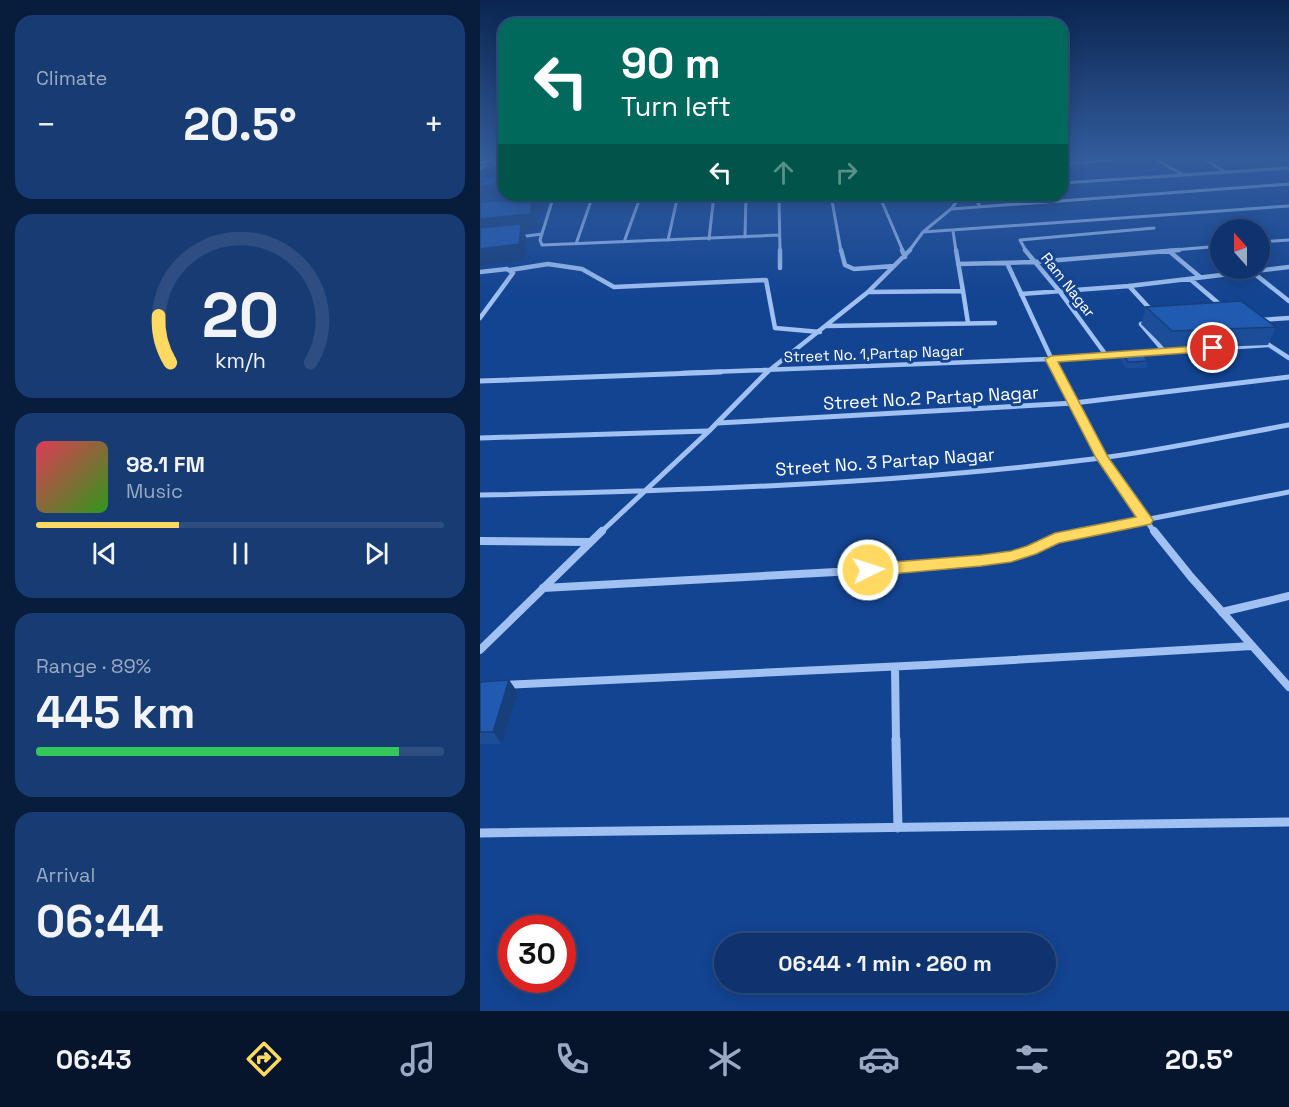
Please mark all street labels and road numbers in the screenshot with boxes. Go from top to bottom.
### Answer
street label: Ram Nagar [1037,248,1100,321]
street label: Street No. 1,Partap Nagar [783,341,965,366]
street label: Street No.2 Partap Nagar [823,380,1040,415]
street label: Street No. 3 Partap Nagar [774,442,996,481]

